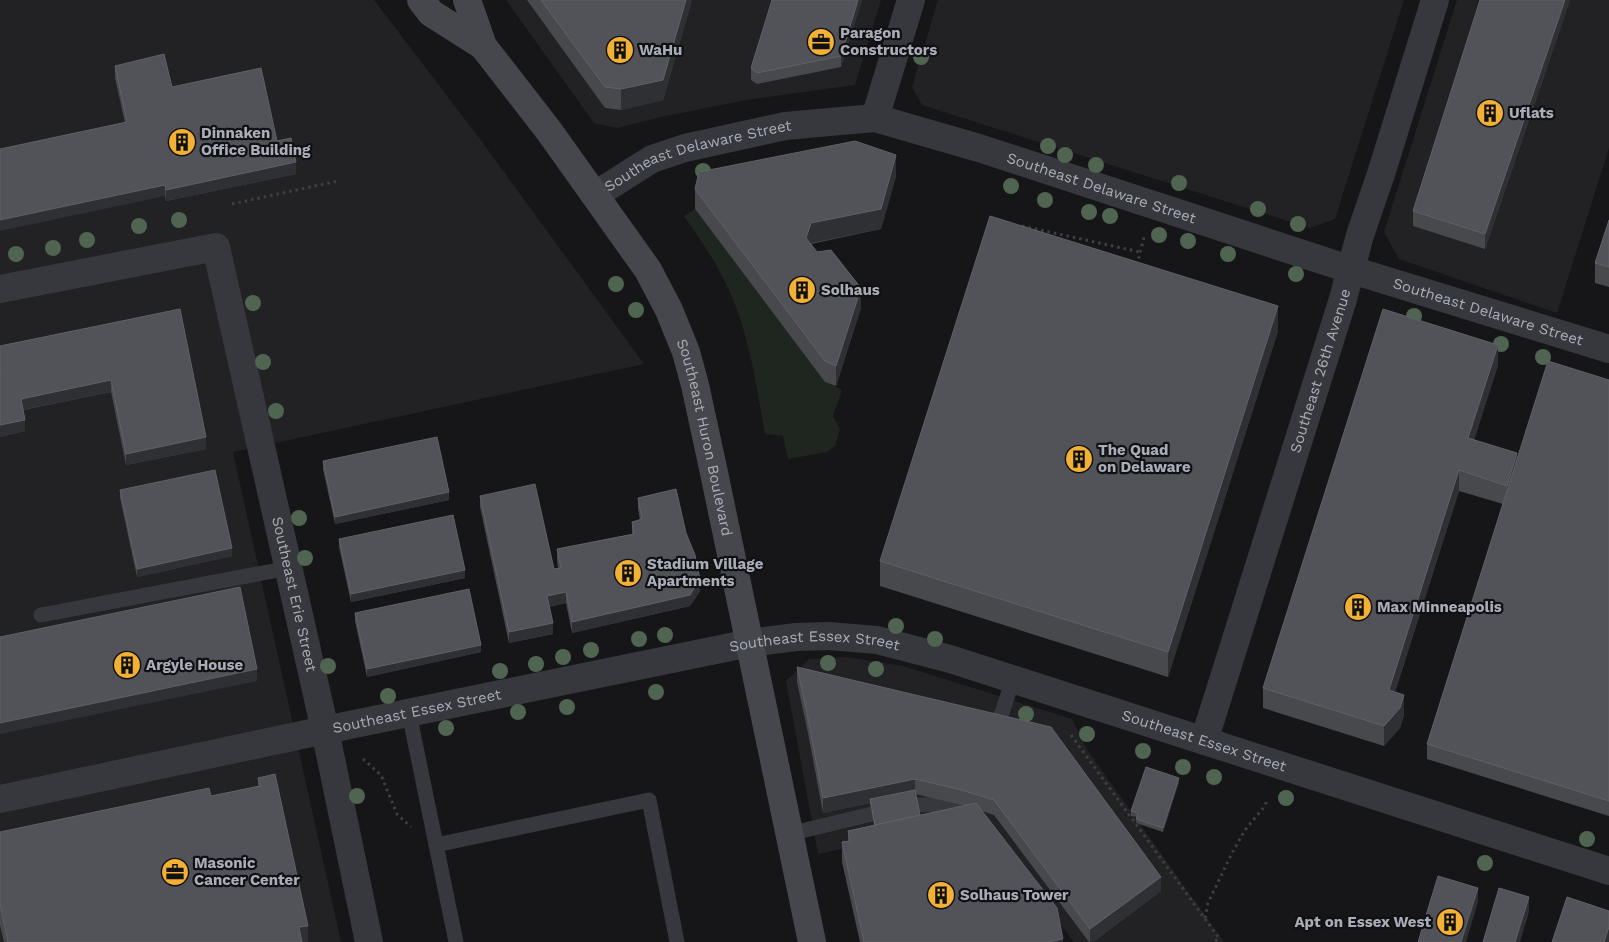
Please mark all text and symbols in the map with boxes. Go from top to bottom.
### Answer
place label: Paragon Constructors [840,24,937,59]
office icon: Paragon Constructors [806,27,836,57]
building icon: WaHu [605,35,635,65]
place label: WaHu [639,41,682,59]
building icon: Uflats [1475,98,1505,128]
place label: Uflats [1509,104,1554,122]
street label: Southeast Delaware Street [601,116,793,196]
place label: Dinnaken Office Building [201,124,311,159]
building icon: Dinnaken Office Building [167,127,197,157]
street label: Southeast Delaware Street [1004,149,1199,228]
street label: Southeast Delaware Street [1391,274,1586,350]
building icon: Solhaus [787,275,817,305]
place label: Solhaus [821,281,880,299]
street label: Southeast 26th Avenue [1286,287,1354,455]
street label: Southeast Huron Boulevard [673,336,736,538]
place label: The Quad on Delaware [1098,441,1191,476]
building icon: The Quad on Delaware [1064,444,1094,474]
street label: Southeast Erie Street [268,515,321,674]
place label: Stadium Village Apartments [647,555,764,590]
building icon: Stadium Village Apartments [613,558,643,588]
building icon: Max Minneapolis [1343,592,1373,622]
place label: Max Minneapolis [1377,598,1502,616]
street label: Southeast Essex Street [728,627,902,656]
building icon: Argyle House [112,650,142,680]
place label: Argyle House [146,656,243,674]
street label: Southeast Essex Street [331,685,503,737]
street label: Southeast Essex Street [1120,706,1289,776]
place label: Masonic Cancer Center [194,854,300,889]
office icon: Masonic Cancer Center [160,857,190,887]
building icon: Solhaus Tower [926,880,956,910]
place label: Solhaus Tower [960,886,1069,904]
building icon: Apt on Essex West [1435,907,1465,937]
place label: Apt on Essex West [1294,913,1431,931]

